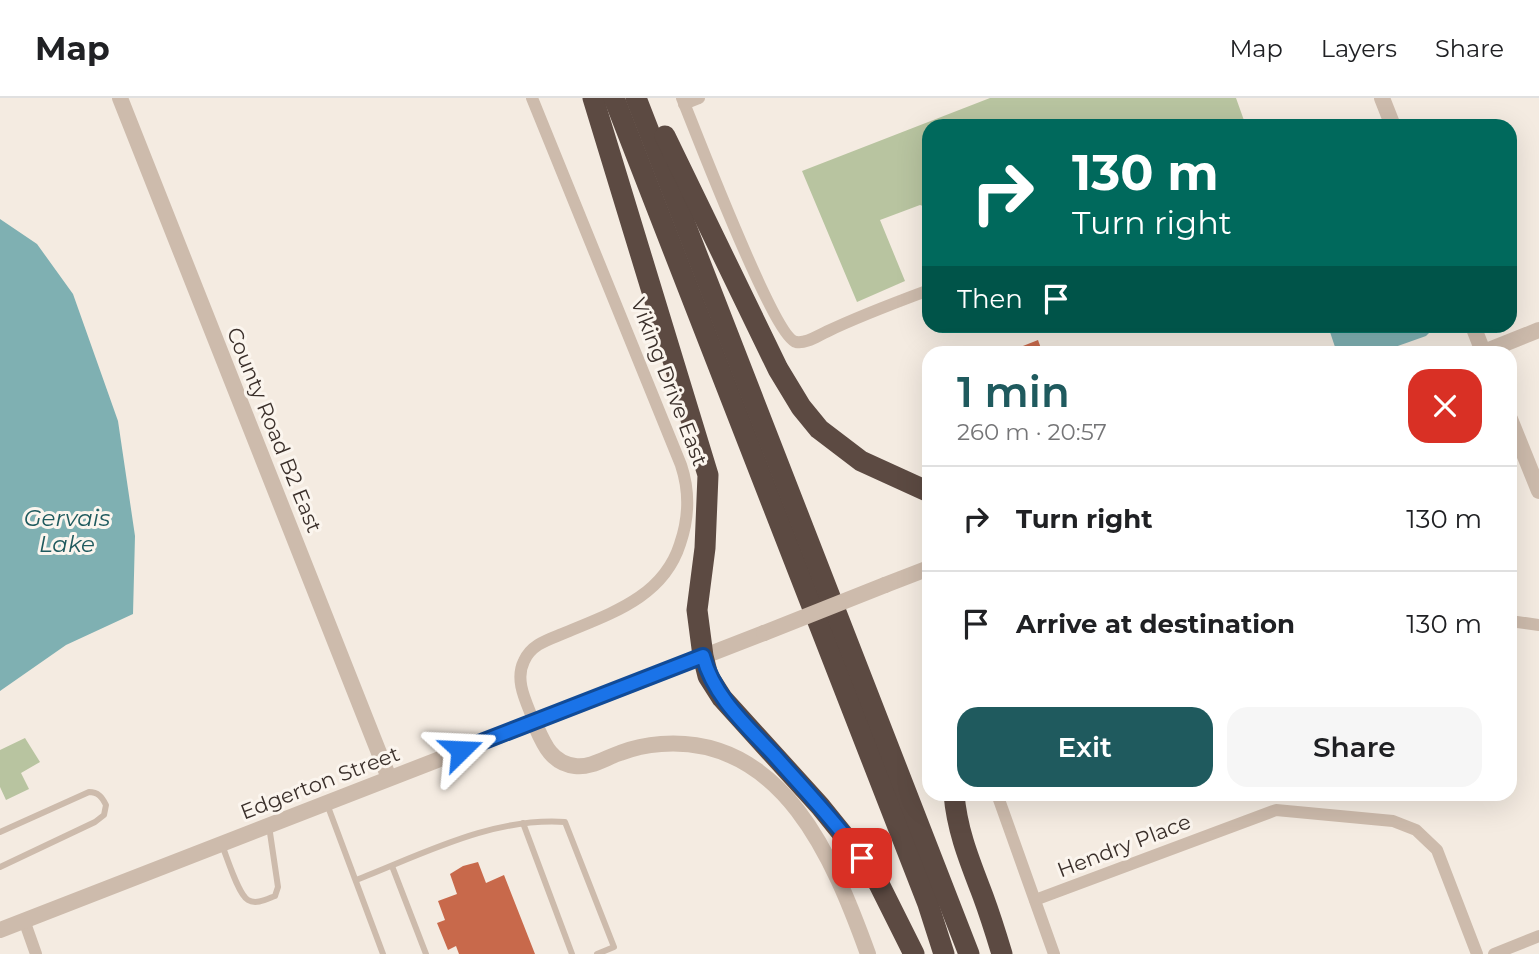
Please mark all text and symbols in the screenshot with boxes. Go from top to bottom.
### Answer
text: Map [35,28,110,68]
text: Map [1229,34,1283,63]
text: Layers [1321,34,1397,63]
text: Share [1435,34,1504,63]
text: 130 m [1072,143,1219,202]
icon: right [957,147,1048,238]
text: Turn right [1072,203,1232,242]
icon: arrive [1037,280,1075,318]
text: Then [957,283,1023,315]
street label: Viking Drive East [626,294,713,469]
street label: County Road B2 East [222,323,327,536]
text: 1 min [957,366,1070,418]
button: close [1408,369,1482,443]
text: 260 m · 20:57 [957,418,1107,446]
icon: right [957,500,995,538]
text: Turn right [1016,503,1152,535]
text: 130 m [1406,503,1482,535]
water label: Gervais Lake [24,504,110,558]
icon: arrive [957,605,995,643]
text: Arrive at destination [1016,608,1295,640]
text: 130 m [1406,608,1482,640]
button: Exit [957,707,1213,787]
button: Share [1227,707,1482,787]
position arrow [424,713,498,787]
street label: Edgerton Street [237,741,403,824]
street label: Hendry Place [1054,809,1194,882]
pin [832,828,892,888]
icon: arrive [843,839,881,877]

